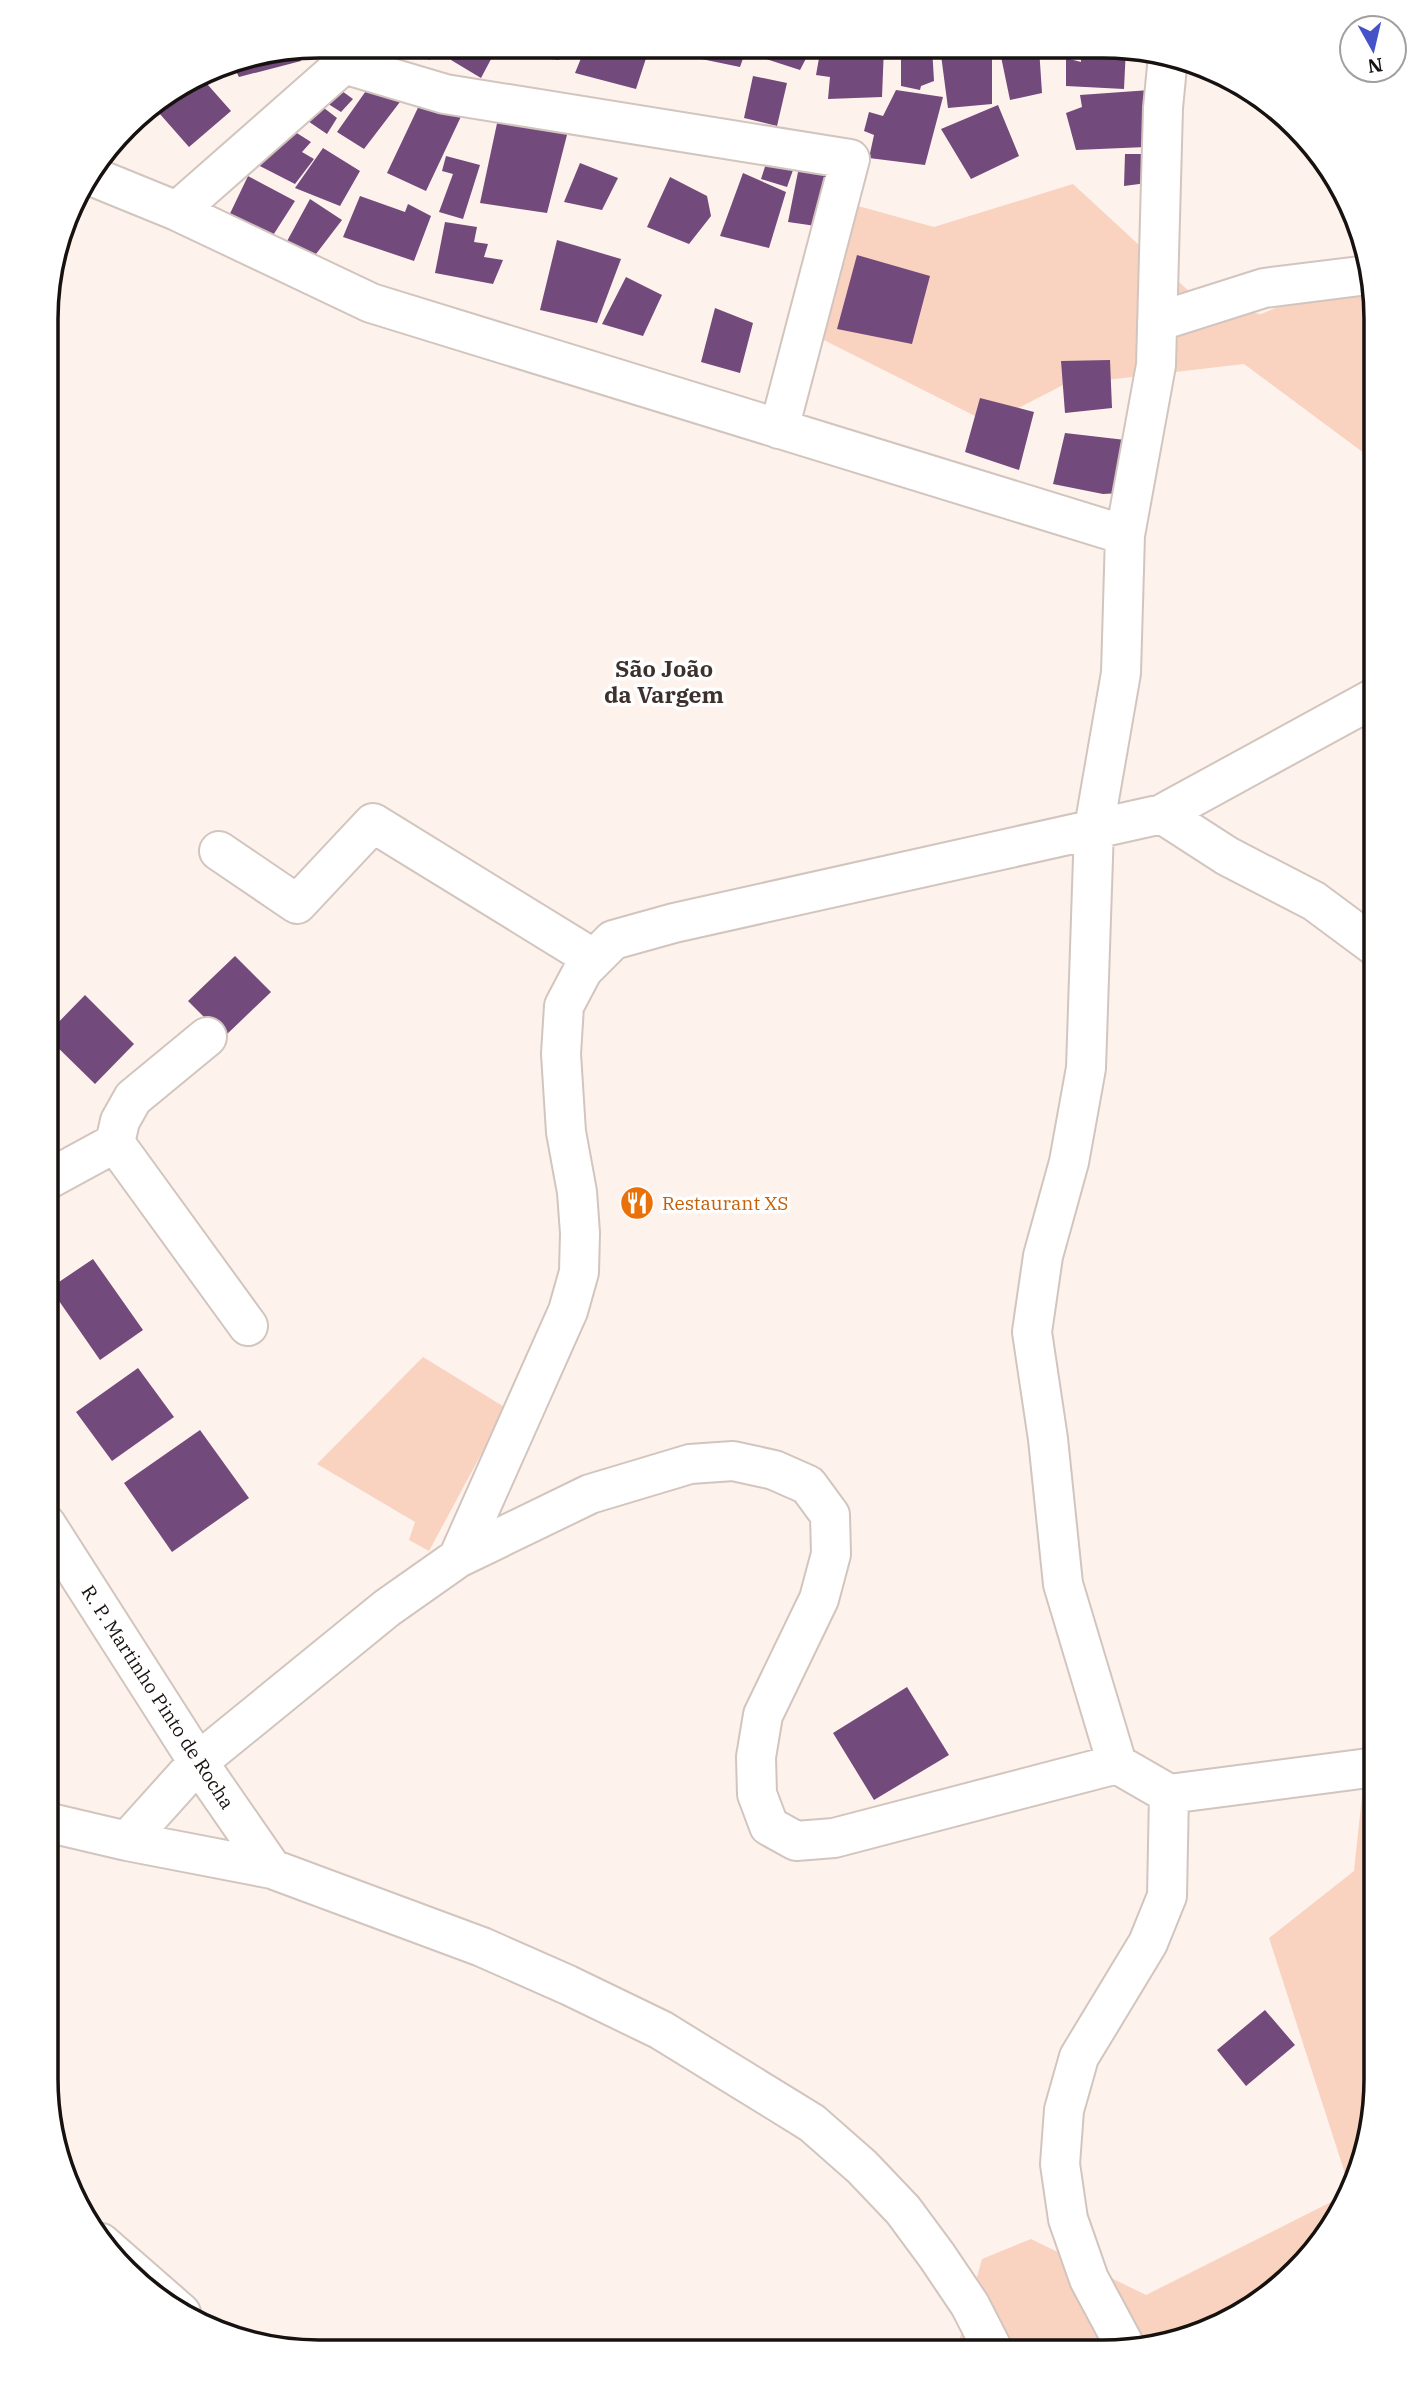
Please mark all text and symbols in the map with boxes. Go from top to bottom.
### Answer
north arrow [1338,14,1408,84]
text: N [1366,53,1384,79]
district label: São João da Vargem [604,653,724,709]
restaurant icon: Restaurant XS [618,1184,656,1222]
place label: Restaurant XS [662,1191,788,1215]
street label: R. P. Martinho Pinto de Rocha [76,1580,240,1814]

